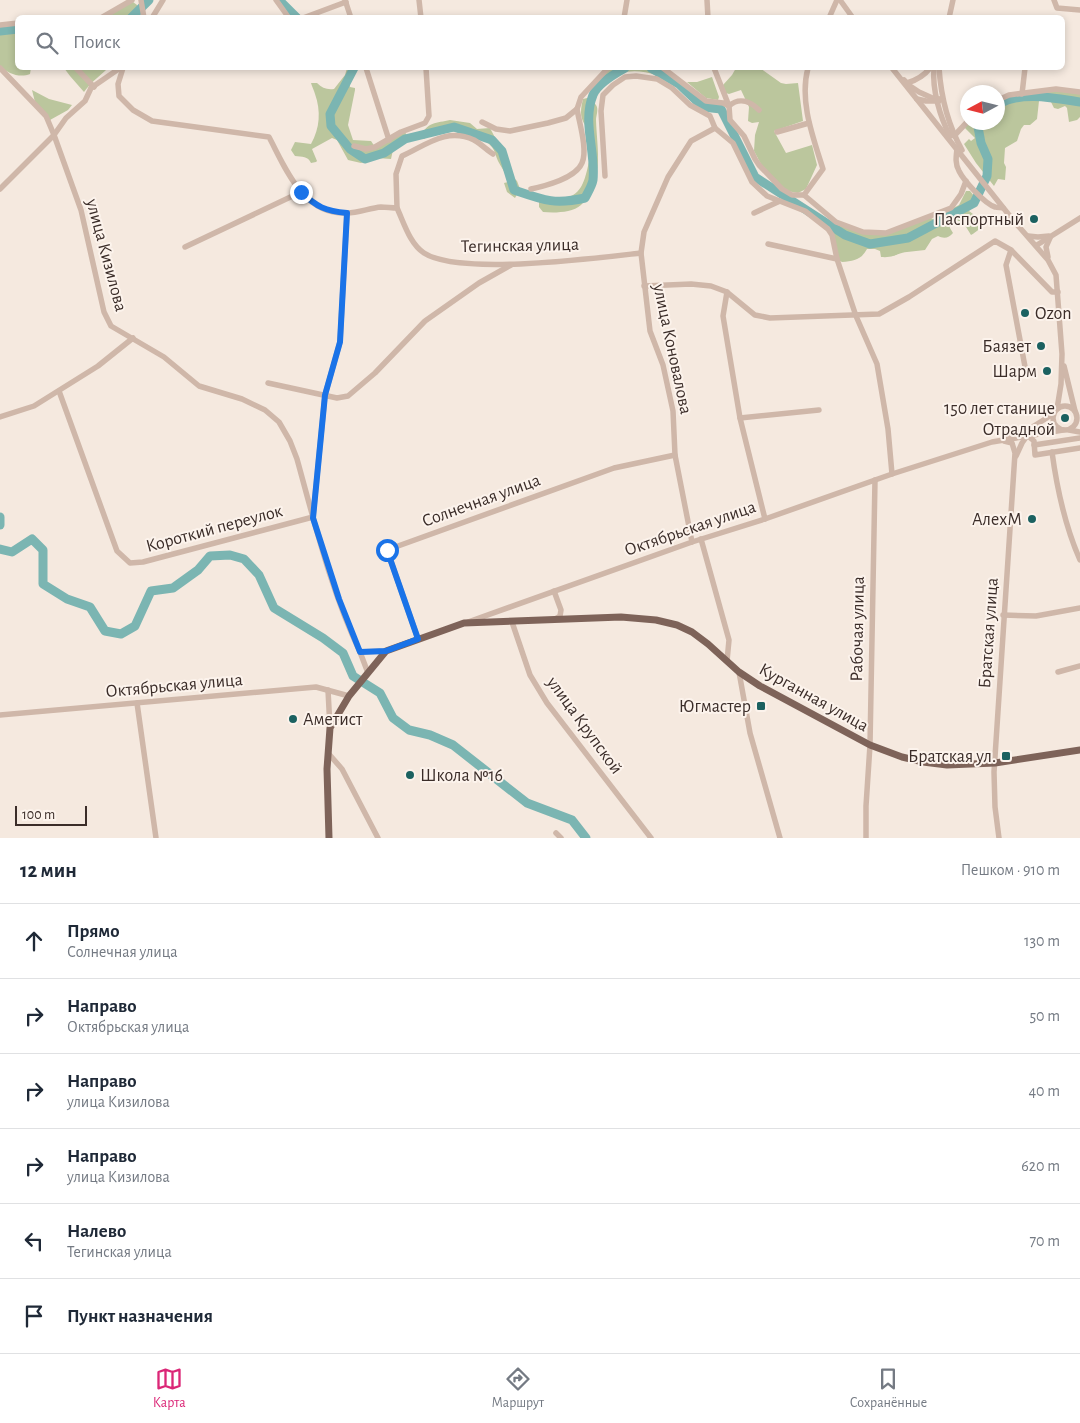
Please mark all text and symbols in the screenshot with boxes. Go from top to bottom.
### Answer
search box [15,15,1065,70]
icon: search [33,29,61,57]
text: Поиск [73,33,120,52]
north arrow [960,85,1005,130]
route end [290,181,313,204]
street label: улица Кизилова [82,196,130,313]
place label: Паспортный [934,211,1024,229]
marker: Паспортный [1028,213,1040,225]
street label: Тегинская улица [461,236,579,256]
street label: улица Коновалова [649,281,695,416]
place label: Ozon [1035,305,1072,323]
marker: Ozon [1019,307,1031,319]
place label: Баязет [982,338,1032,356]
marker: Баязет [1035,340,1047,352]
place label: Шарм [992,363,1037,381]
marker: Шарм [1041,365,1053,377]
place label: 150 лет станице Отрадной [944,400,1055,439]
marker: 150 лет станице Отрадной [1059,412,1071,424]
street label: Солнечная улица [420,471,543,531]
street label: Октябрьская улица [622,497,758,560]
street label: Короткий переулок [144,502,285,556]
place label: АлехМ [972,511,1022,529]
marker: АлехМ [1026,513,1038,525]
route start [376,539,399,562]
street label: Рабочая улица [847,576,868,682]
street label: Братская улица [976,577,1002,689]
street label: Курганная улица [756,660,871,735]
street label: Октябрьская улица [105,670,243,701]
street label: улица Крупской [542,673,625,777]
place label: Югмастер [679,698,751,716]
marker: Югмастер [755,700,767,712]
place label: Аметист [303,711,363,729]
marker: Аметист [287,713,299,725]
place label: Братская ул. [908,748,996,766]
marker: Братская ул. [1000,750,1012,762]
place label: Школа №16 [420,767,503,785]
marker: Школа №16 [404,769,416,781]
scale bar [15,803,88,826]
text: 100 m [22,808,55,822]
text: 12 мин [20,860,77,881]
text: Пешком · 910 m [961,862,1060,878]
text: Прямо [67,922,120,941]
icon: ahead [20,927,48,955]
text: 130 m [1024,933,1060,949]
text: Солнечная улица [67,944,178,960]
text: Направо [67,997,137,1016]
icon: right [20,1002,48,1030]
text: 50 m [1029,1008,1060,1024]
text: Октябрьская улица [67,1019,189,1035]
text: Направо [67,1072,137,1091]
icon: right [20,1077,48,1105]
text: 40 m [1028,1083,1060,1099]
text: улица Кизилова [67,1094,170,1110]
text: Направо [67,1147,137,1166]
icon: right [20,1152,48,1180]
text: 620 m [1021,1158,1060,1174]
text: улица Кизилова [67,1169,170,1185]
text: Налево [67,1222,126,1241]
icon: left [20,1227,48,1255]
text: 70 m [1029,1233,1060,1249]
text: Тегинская улица [67,1244,172,1260]
icon: arrive [20,1302,48,1330]
text: Пункт назначения [67,1307,213,1326]
tab: Карта [153,1365,186,1412]
tab: Маршрут [491,1365,544,1412]
tab: Сохранённые [850,1365,927,1412]

